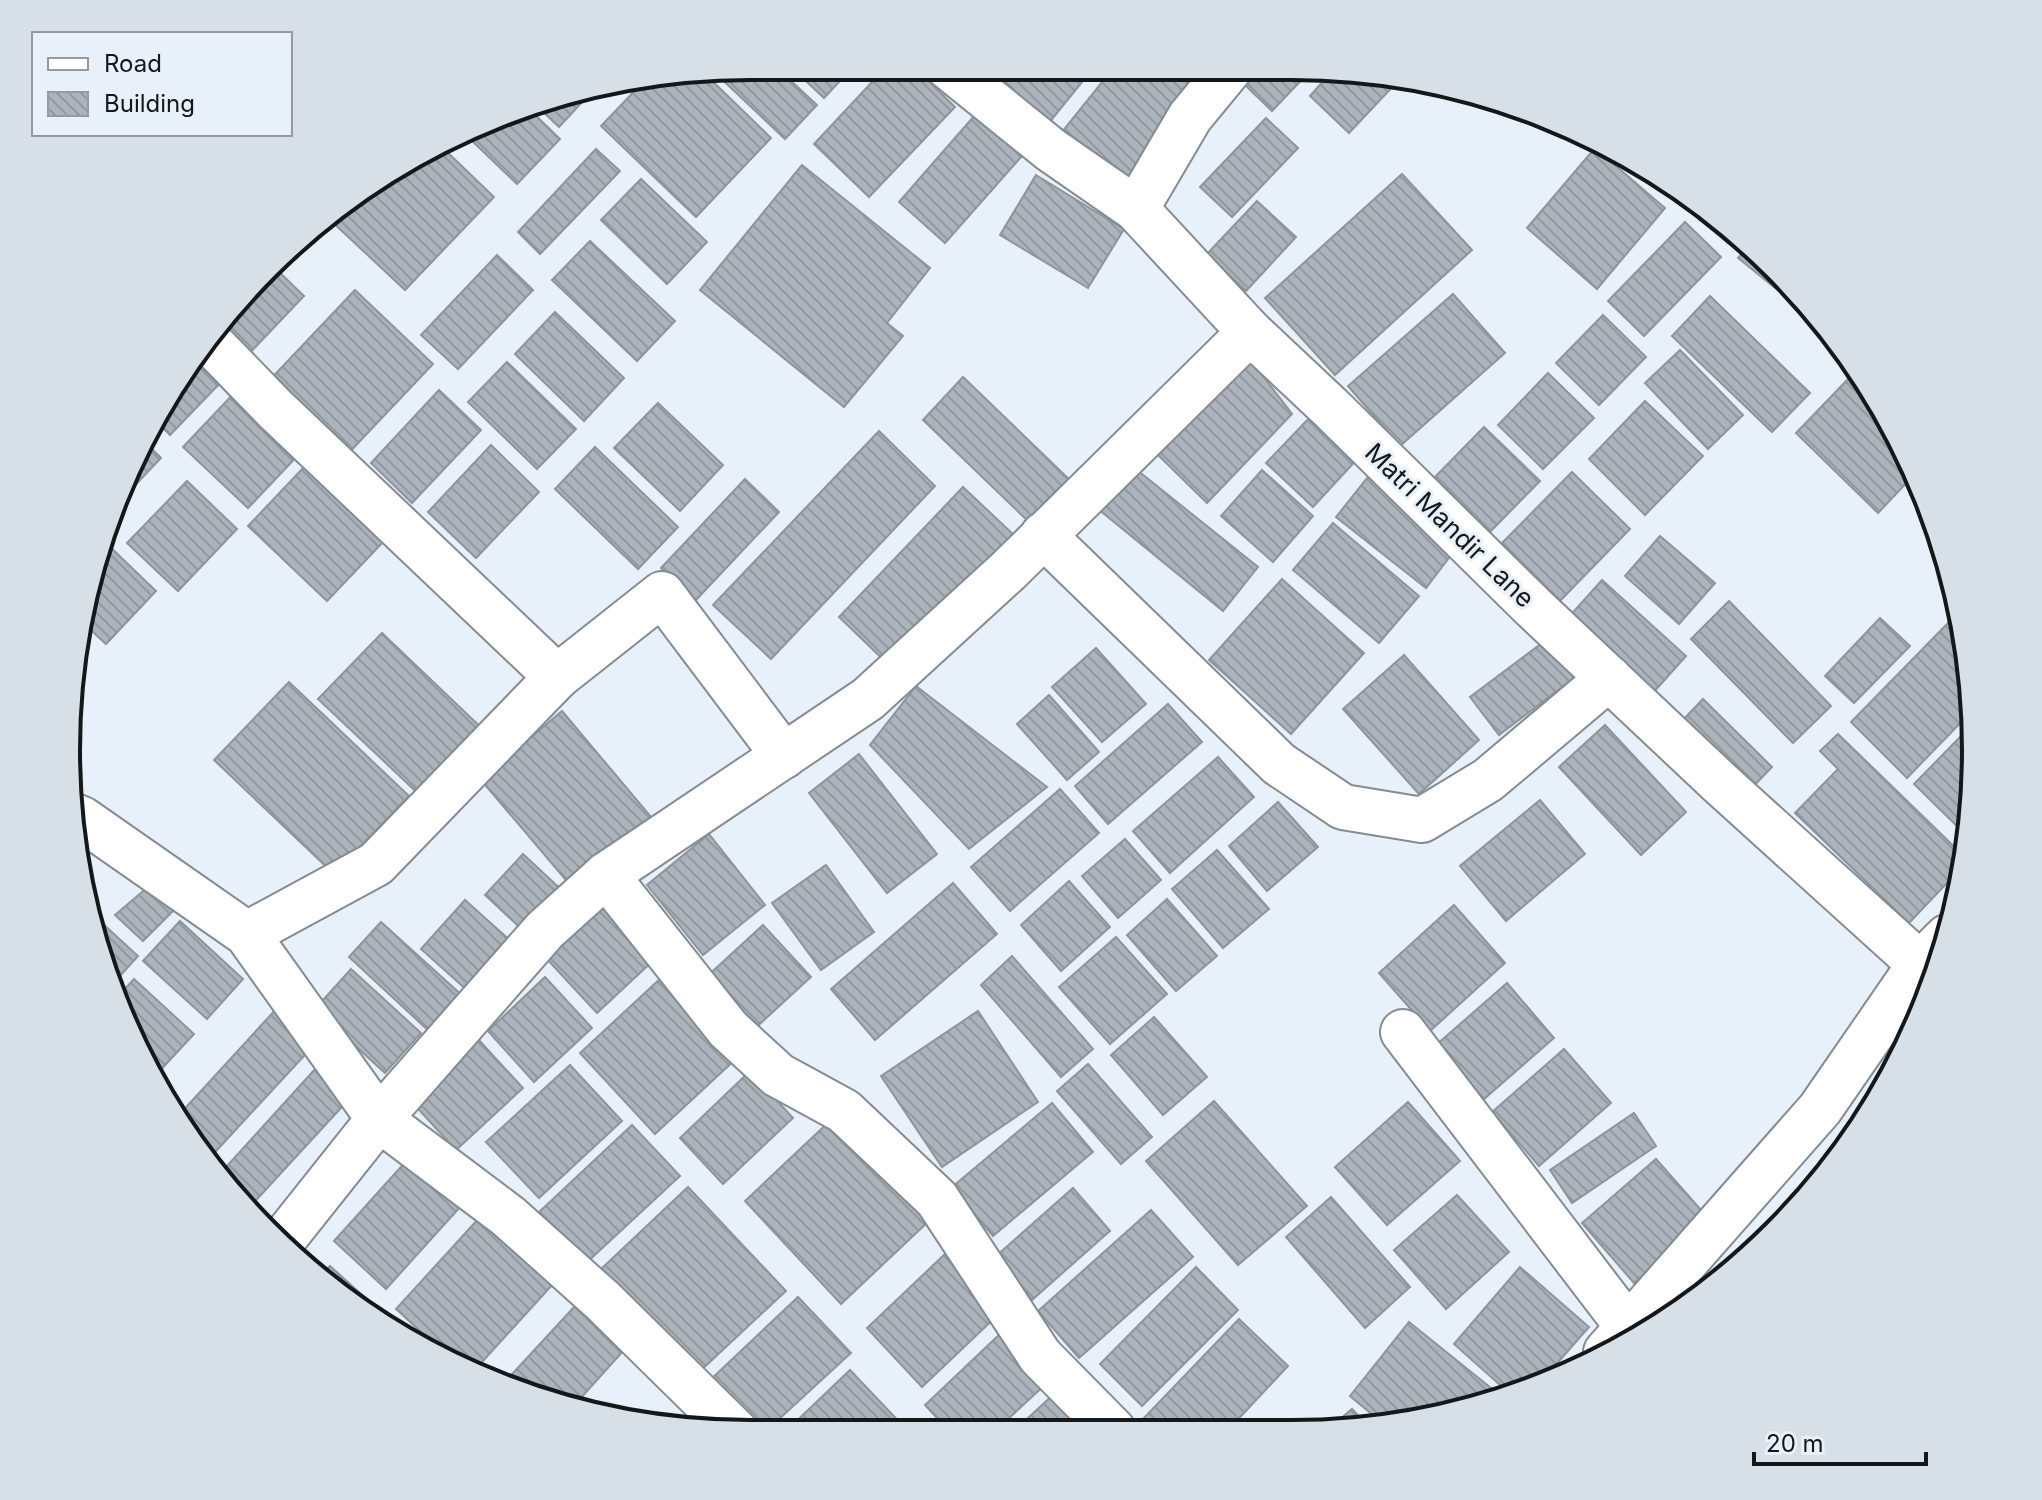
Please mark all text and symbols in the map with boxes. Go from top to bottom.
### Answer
legend [32,32,292,136]
text: Road [104,49,162,78]
text: Building [104,89,195,118]
street label: Matri Mandir Lane [1359,436,1541,614]
scale bar [1754,1416,1926,1466]
text: 20 m [1766,1429,1824,1458]

